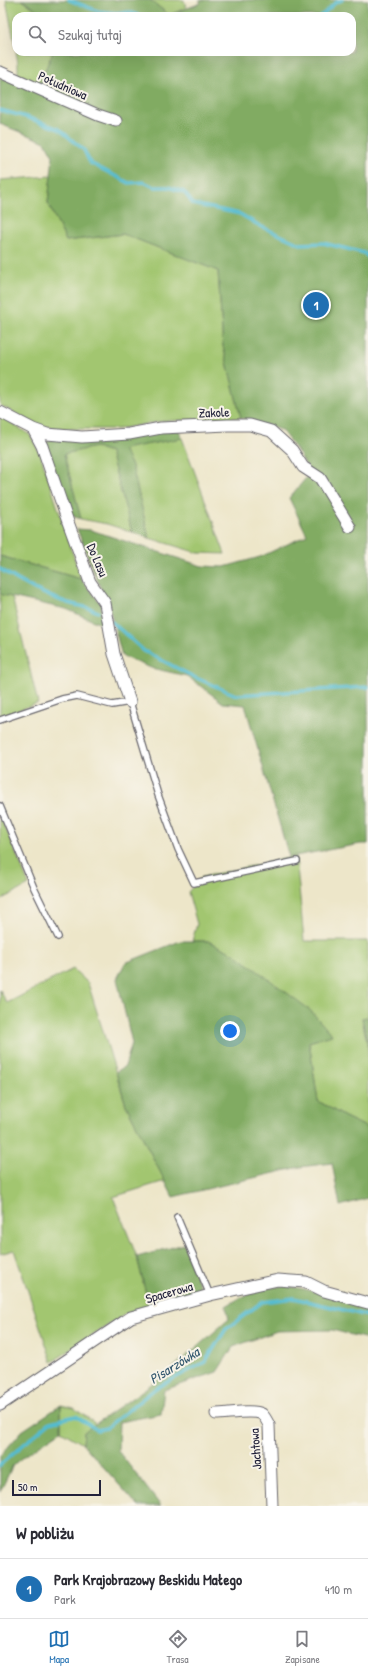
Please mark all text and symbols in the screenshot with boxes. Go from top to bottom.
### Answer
search box [12,12,356,56]
icon: search [26,23,48,45]
text: Szukaj tutaj [58,24,122,45]
street label: Południowa [36,66,90,104]
pin: 1 [303,290,329,320]
street label: Zakole [198,402,230,422]
street label: Do Lasu [83,541,113,579]
your location [220,1021,240,1041]
street label: Spacerowa [143,1277,195,1307]
water label: Pisarzówka [145,1341,204,1388]
street label: Jachtowa [245,1428,265,1470]
scale bar [12,1478,101,1497]
text: 50 m [18,1480,38,1494]
text: W pobliżu [16,1521,74,1544]
text: Park Krajobrazowy Beskidu Małego [54,1569,242,1590]
text: 1 [27,1580,31,1598]
text: 410 m [325,1580,352,1598]
text: Park [54,1590,76,1608]
tab: Mapa [48,1628,70,1666]
tab: Trasa [166,1628,189,1666]
tab: Zapisane [285,1628,320,1666]

